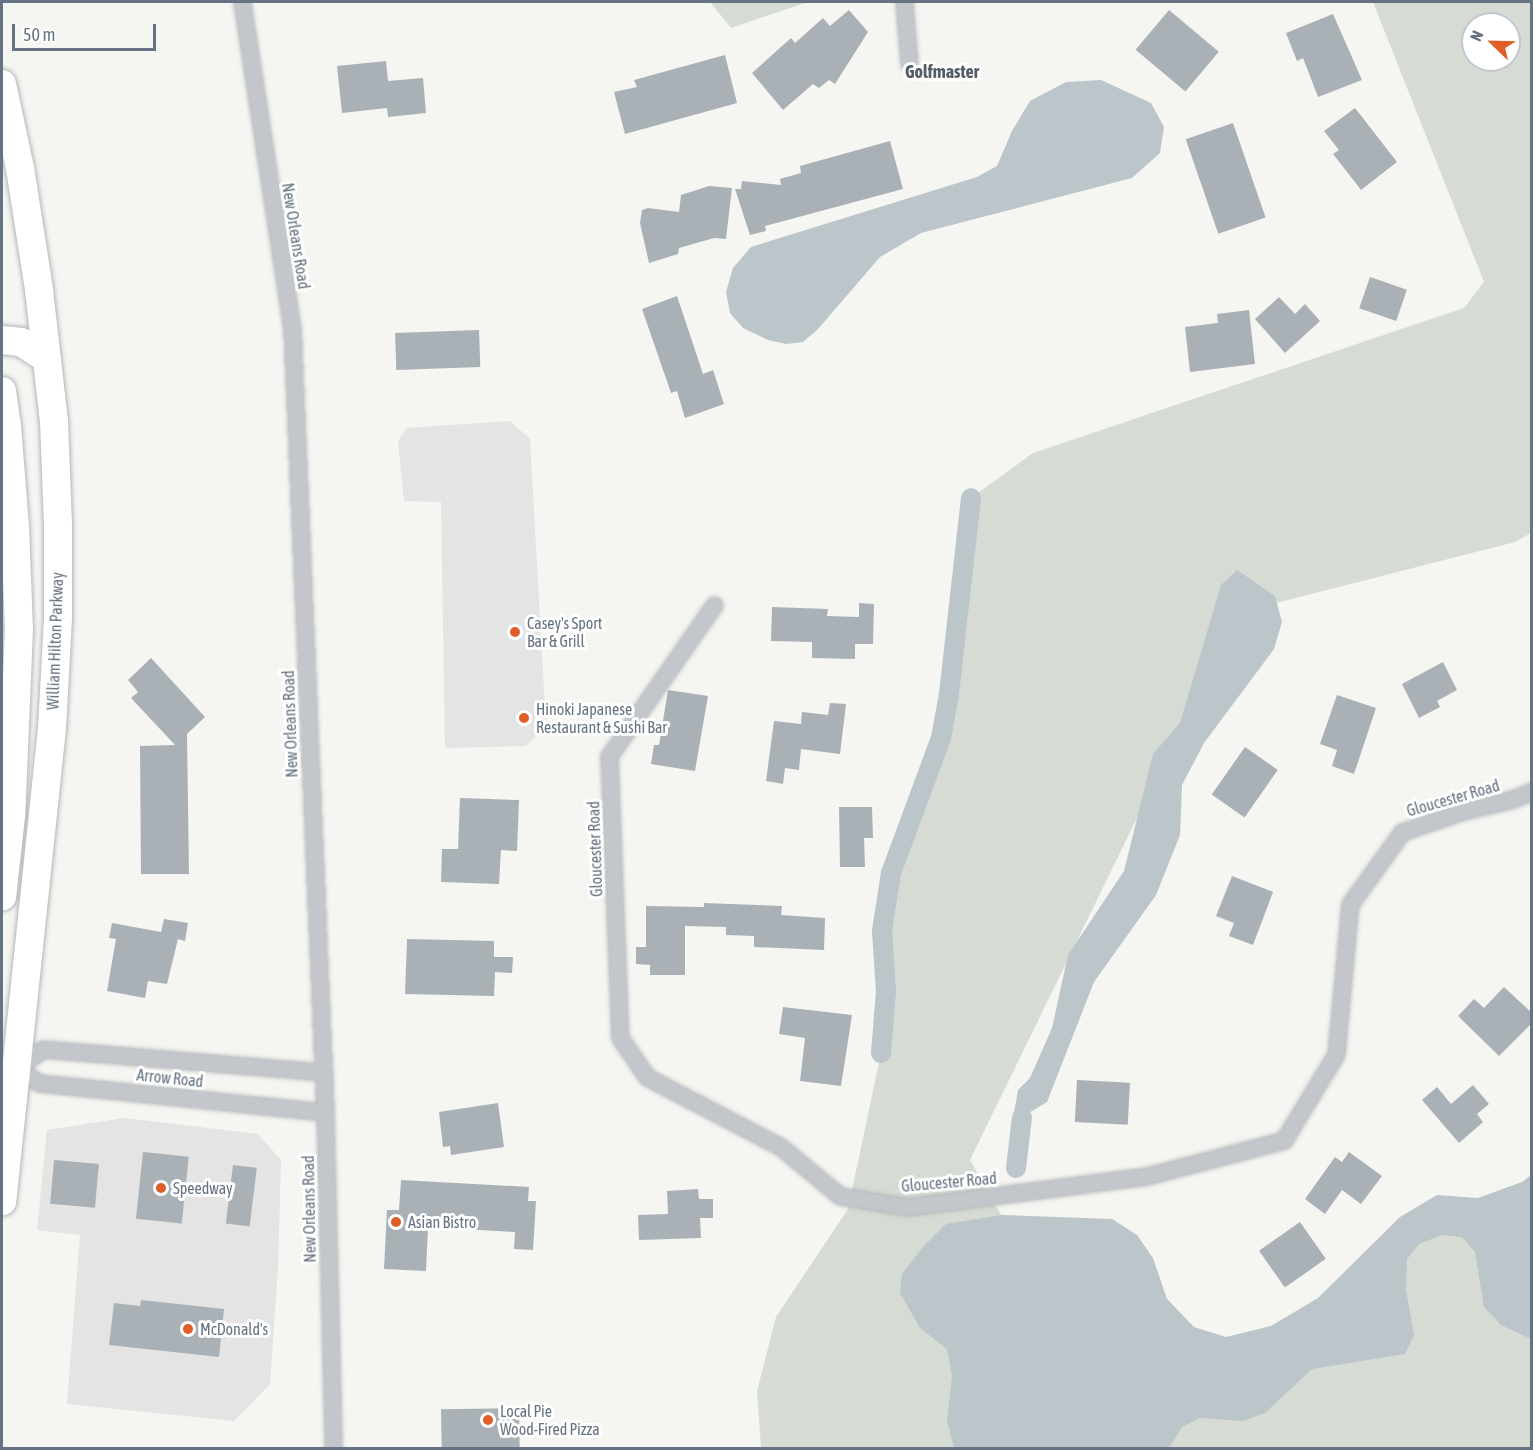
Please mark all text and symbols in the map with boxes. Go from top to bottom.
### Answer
scale bar [15,12,159,50]
north arrow [1461,12,1521,72]
text: 50 m [23,24,55,45]
text: N [1466,28,1486,44]
district label: Golfmaster [905,61,979,83]
street label: New Orleans Road [278,182,314,290]
street label: William Hilton Parkway [43,572,67,710]
place label: Casey's Sport Bar & Grill [527,613,602,651]
marker: Casey's Sport Bar & Grill [508,625,522,639]
street label: New Orleans Road [279,670,301,778]
place label: Hinoki Japanese Restaurant & Sushi Bar [536,699,667,737]
marker: Hinoki Japanese Restaurant & Sushi Bar [517,711,531,725]
street label: Gloucester Road [1404,776,1502,820]
street label: Gloucester Road [584,801,606,897]
street label: Arrow Road [136,1065,204,1091]
street label: New Orleans Road [298,1155,320,1263]
street label: Gloucester Road [900,1168,998,1196]
place label: Speedway [173,1178,233,1198]
marker: Speedway [154,1181,168,1195]
place label: Asian Bistro [408,1212,476,1232]
marker: Asian Bistro [389,1215,403,1229]
place label: McDonald's [200,1319,268,1339]
marker: McDonald's [181,1322,195,1336]
place label: Local Pie Wood-Fired Pizza [500,1401,600,1439]
marker: Local Pie Wood-Fired Pizza [481,1413,495,1427]

